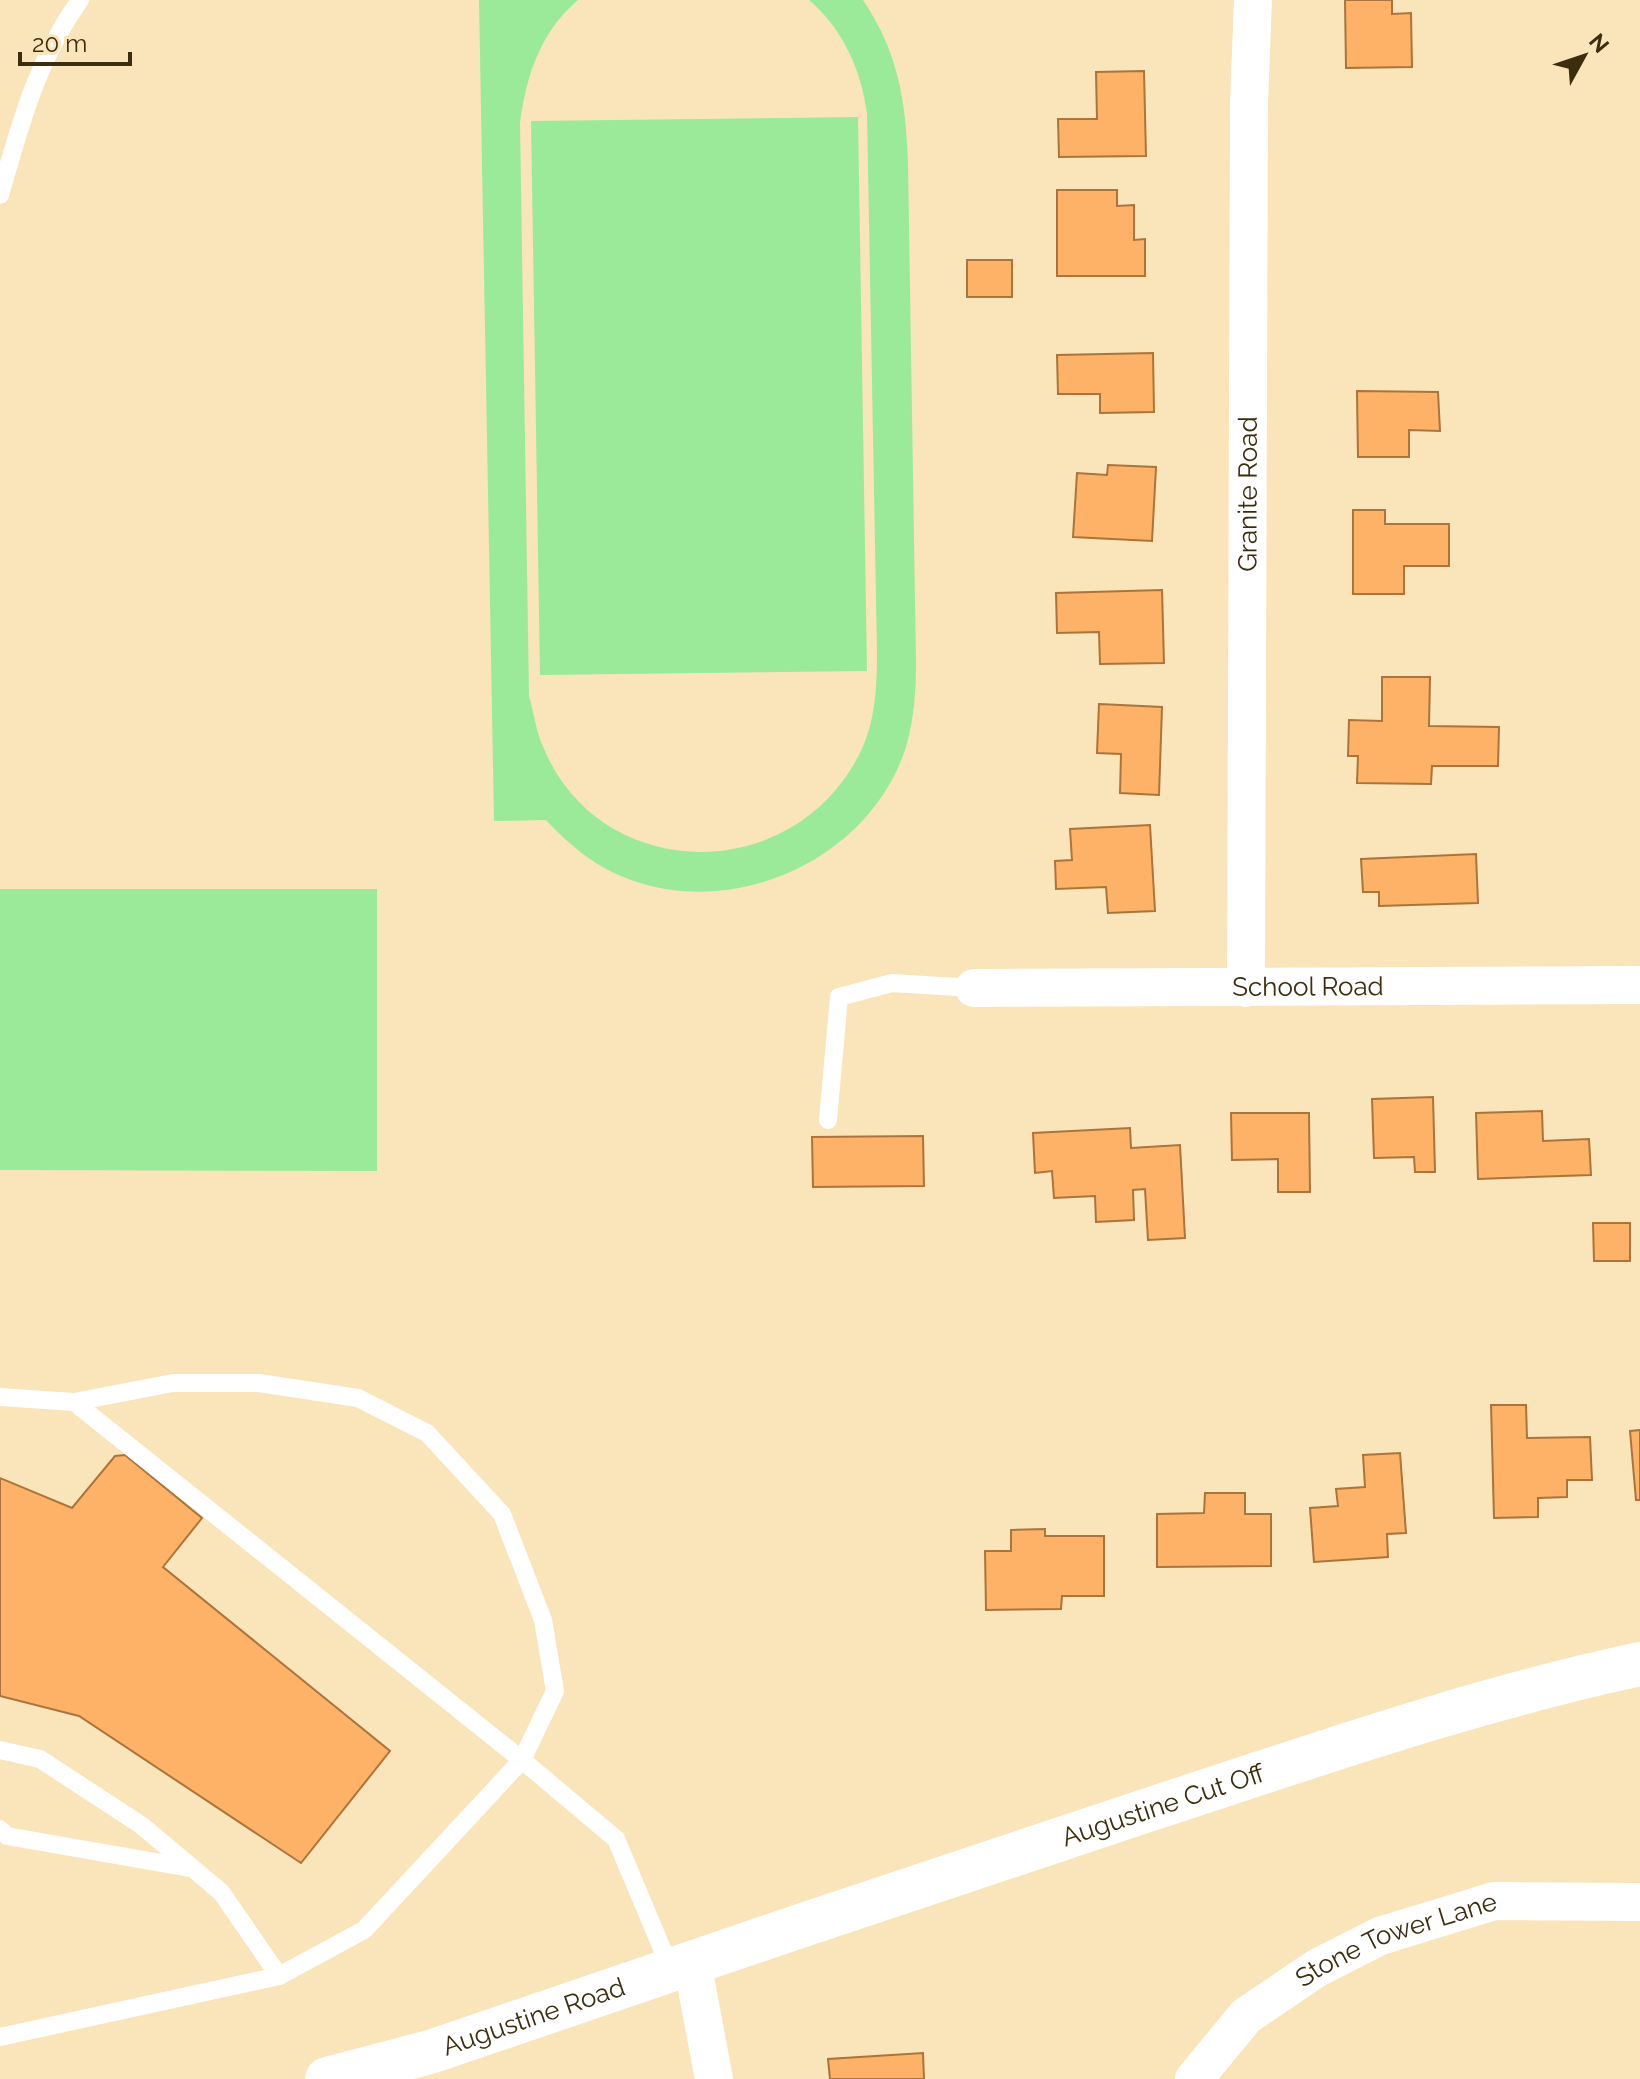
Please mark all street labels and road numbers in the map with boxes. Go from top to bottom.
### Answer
street label: Granite Road [1232,416,1263,572]
street label: School Road [1232,971,1384,1002]
street label: Augustine Cut Off [1058,1757,1269,1852]
street label: Stone Tower Lane [1290,1886,1500,1993]
street label: Augustine Road [439,1972,629,2062]

